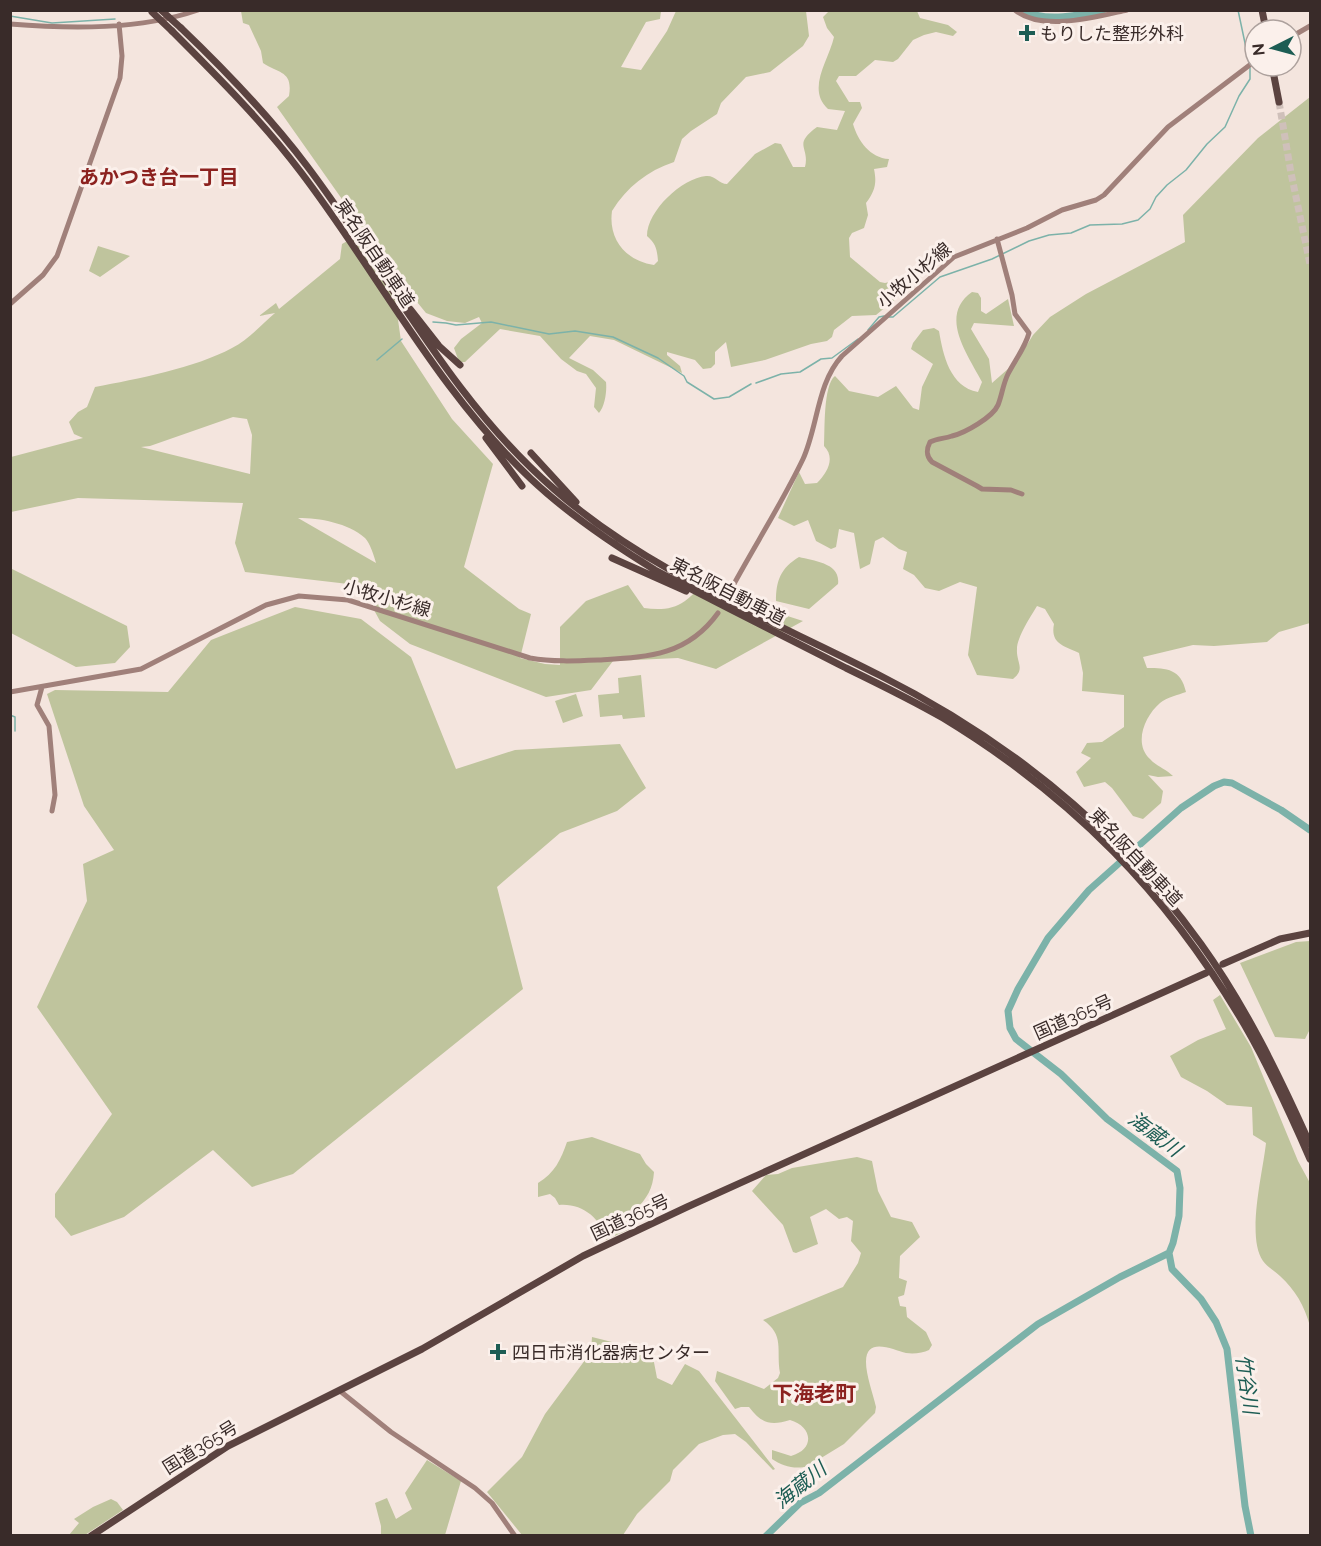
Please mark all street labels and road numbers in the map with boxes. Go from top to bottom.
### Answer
street label: 東名阪自動車道 [331,195,419,311]
street label: 小牧小杉線 [873,238,955,312]
street label: 東名阪自動車道 [667,553,789,629]
street label: 小牧小杉線 [341,576,433,620]
street label: 東名阪自動車道 [1085,804,1187,910]
street label: 国道365号 [1030,990,1116,1044]
street label: 国道365号 [587,1190,673,1244]
street label: 国道365号 [159,1416,241,1478]

